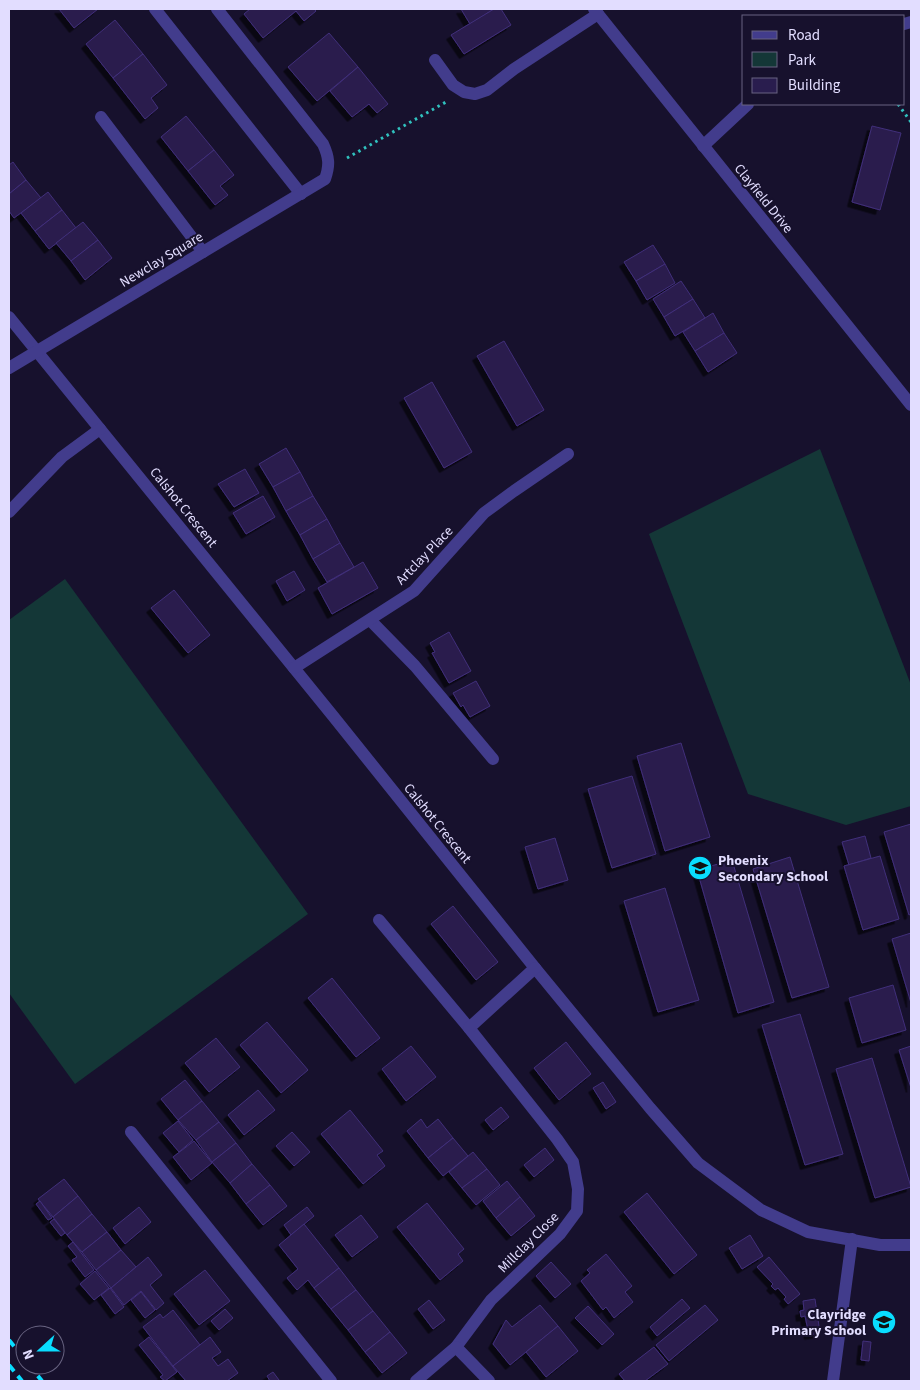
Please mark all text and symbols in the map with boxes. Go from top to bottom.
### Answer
legend [742,15,905,105]
text: Road [788,25,820,46]
text: Park [788,50,817,71]
text: Building [788,75,841,96]
street label: Clayfield Drive [729,160,797,238]
street label: Newclay Square [116,227,207,293]
street label: Calshot Crescent [145,463,222,552]
street label: Artclay Place [391,522,458,590]
street label: Calshot Crescent [399,779,476,868]
place label: Phoenix Secondary School [718,851,828,887]
school or university icon: Phoenix Secondary School [687,855,713,881]
street label: Millclay Close [494,1208,564,1278]
place label: Clayridge Primary School [771,1305,866,1341]
school or university icon: Clayridge Primary School [871,1309,897,1335]
north arrow [15,1325,65,1375]
text: N [18,1346,40,1362]

